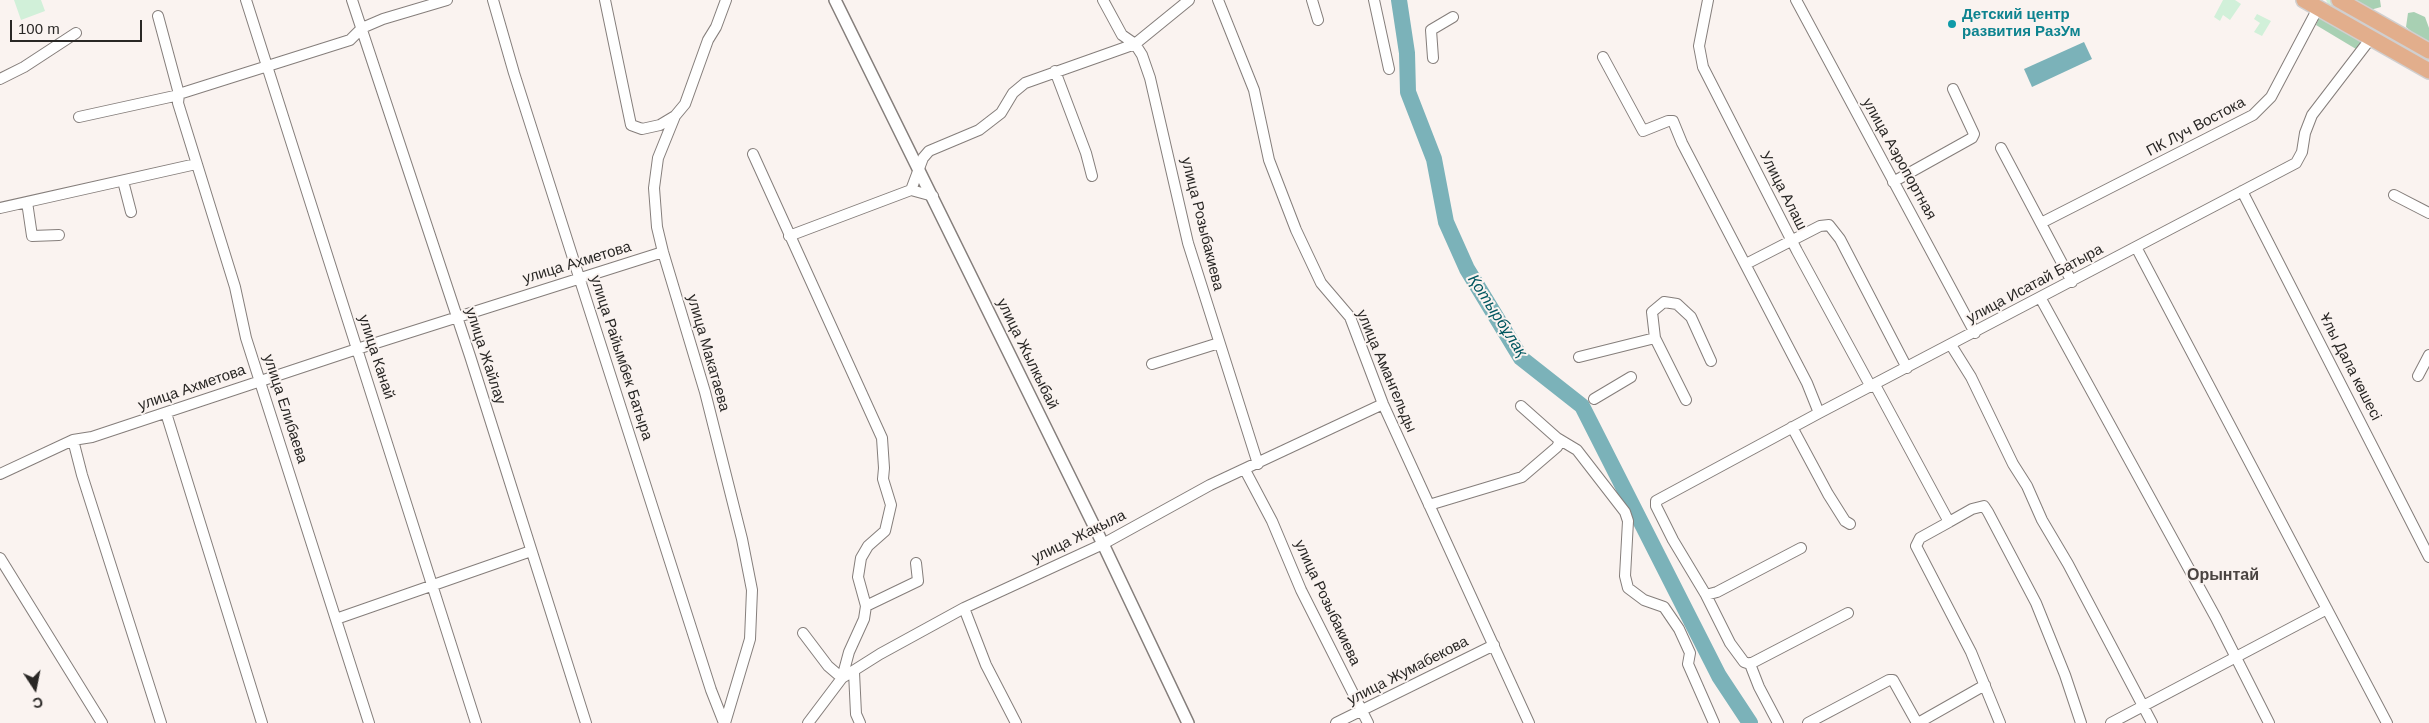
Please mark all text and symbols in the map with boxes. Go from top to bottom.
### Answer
place label: Детский центр развития РазУм [1962,6,2081,41]
scale bar [12,10,145,42]
marker: Детский центр развития РазУм [1946,18,1958,30]
text: 100 m [18,20,60,37]
street label: ПК Луч Востока [2144,93,2248,161]
street label: улица Аэропортная [1858,95,1940,223]
street label: Улица Алаш [1755,149,1811,233]
street label: улица Розыбакиева [1177,156,1227,292]
street label: улица Ахметова [521,238,633,288]
street label: улица Исатай Батыра [1964,240,2106,328]
water label: Қотырбұлақ [1463,271,1531,361]
street label: улица Райымбек Батыра [586,273,656,443]
street label: улица Макатаева [683,292,733,414]
street label: улица Жылкыбай [992,296,1062,412]
street label: улица Жайлау [461,305,509,407]
street label: улица Амангельды [1352,307,1420,435]
street label: Ұлы Дала көшесі [2315,310,2385,424]
street label: улица Канай [354,313,398,401]
street label: улица Елибаева [259,352,311,466]
street label: улица Ахметова [136,361,248,415]
street label: улица Жакыла [1029,507,1129,567]
street label: улица Розыбакиева [1290,537,1364,669]
district label: Орынтай [2187,566,2259,586]
street label: улица Жумабекова [1345,633,1471,709]
north arrow [10,663,60,713]
text: С [31,694,44,712]

